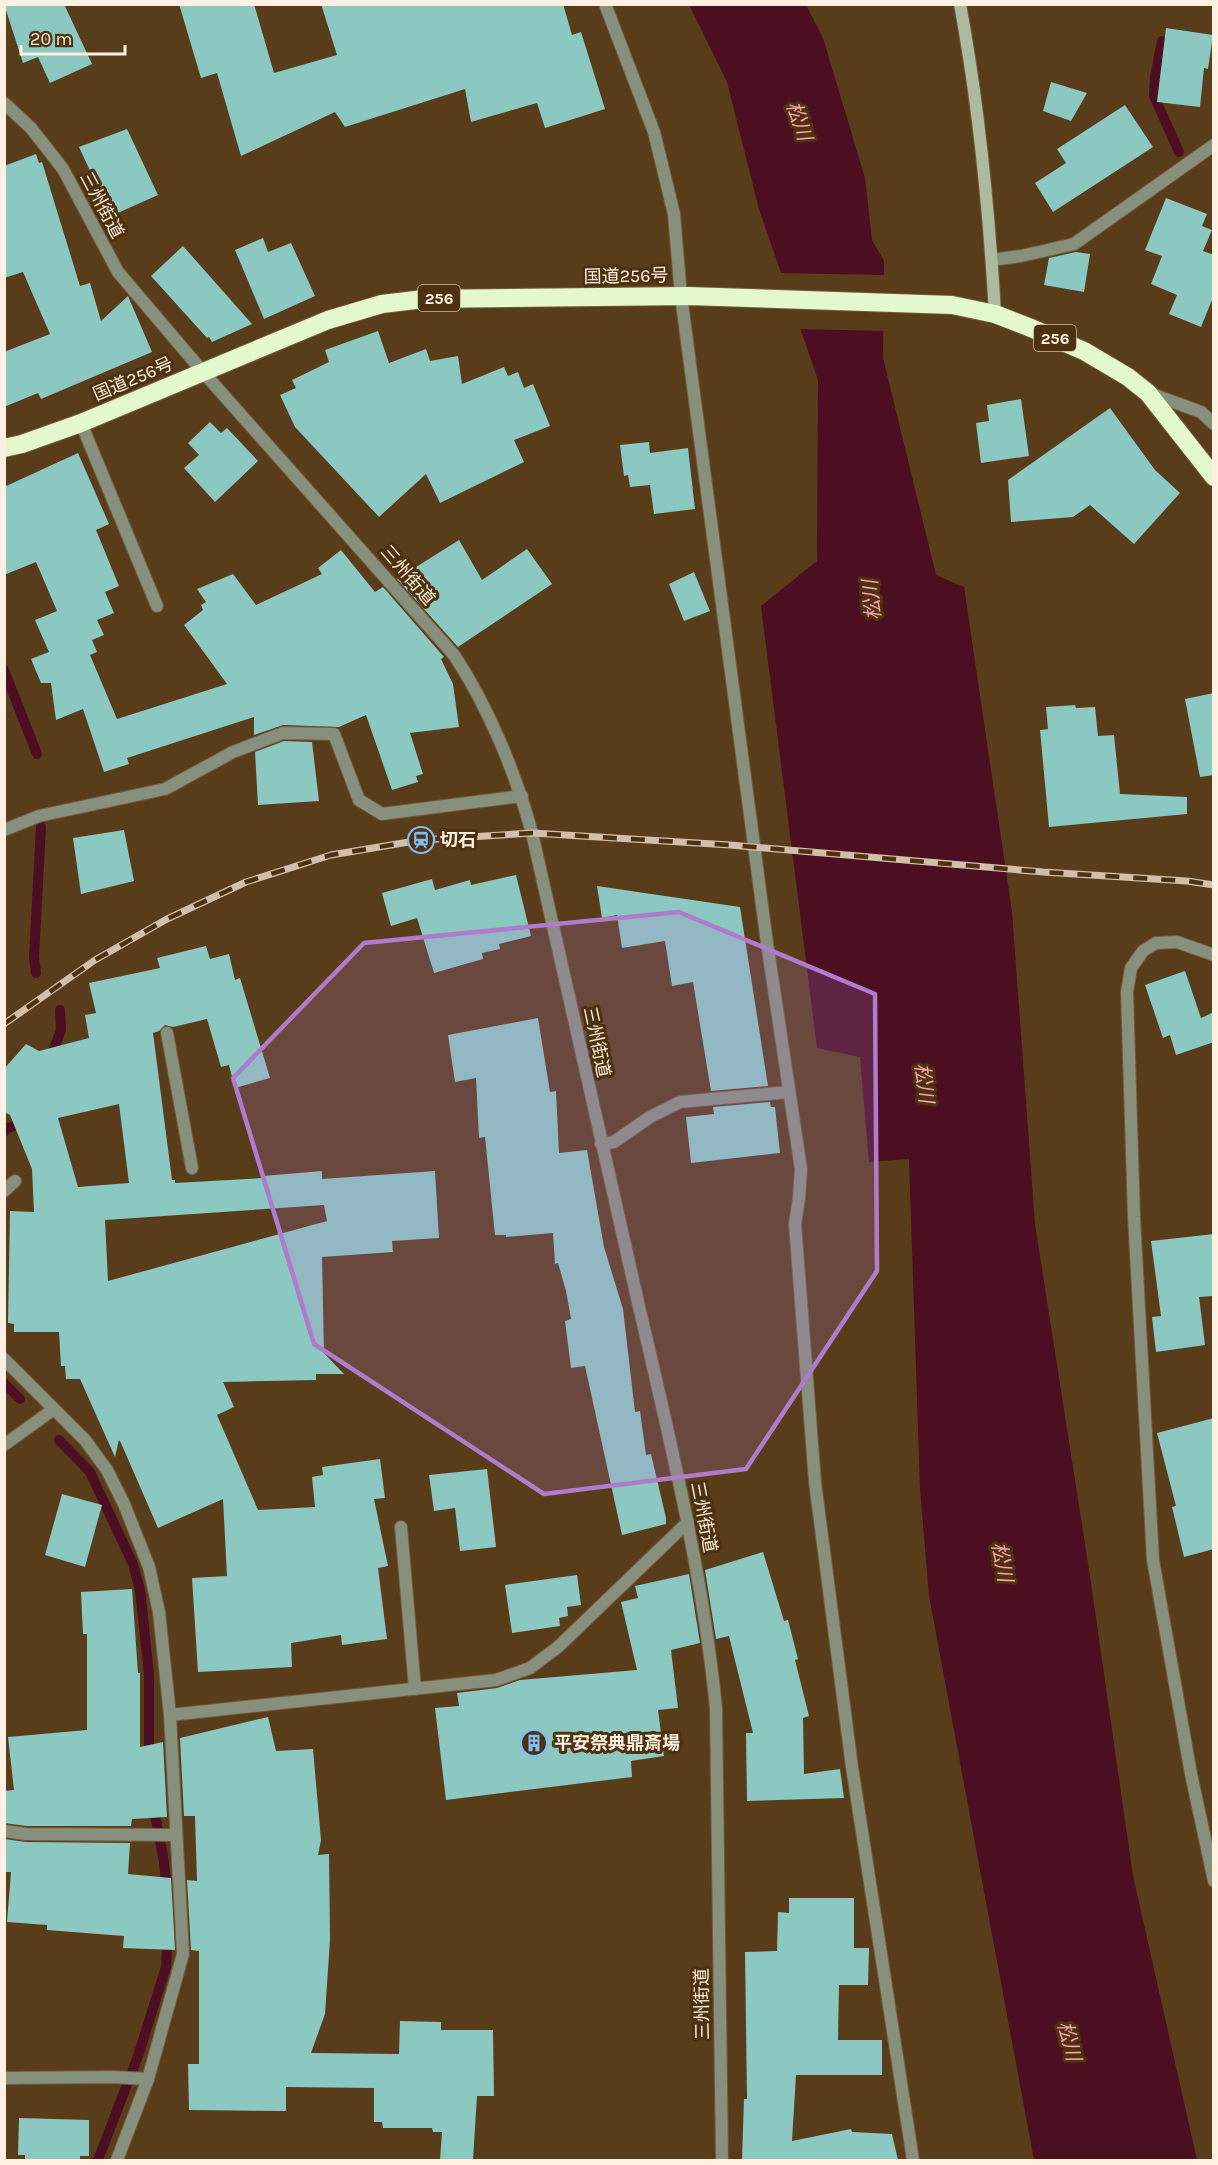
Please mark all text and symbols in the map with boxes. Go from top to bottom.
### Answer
scale bar [21,18,124,56]
text: 20 m [30,28,72,50]
water label: 松川 [782,98,817,146]
street label: 三州街道 [75,168,129,242]
street label: 国道256号 [583,264,669,288]
road number: 256 [418,285,460,311]
road number: 256 [1034,325,1076,351]
street label: 国道256号 [90,352,176,406]
street label: 三州街道 [376,541,440,609]
water label: 松川 [858,577,886,621]
station icon: 切石 [406,825,436,855]
place label: 切石 [440,829,476,851]
street label: 三州街道 [579,1004,615,1080]
water label: 松川 [910,1062,938,1106]
street label: 三州街道 [686,1480,722,1554]
water label: 松川 [987,1540,1017,1586]
building icon: 平安祭典鼎斎場 [519,1728,549,1758]
place label: 平安祭典鼎斎場 [554,1732,680,1754]
street label: 三州街道 [690,1968,714,2040]
water label: 松川 [1053,2019,1086,2065]

